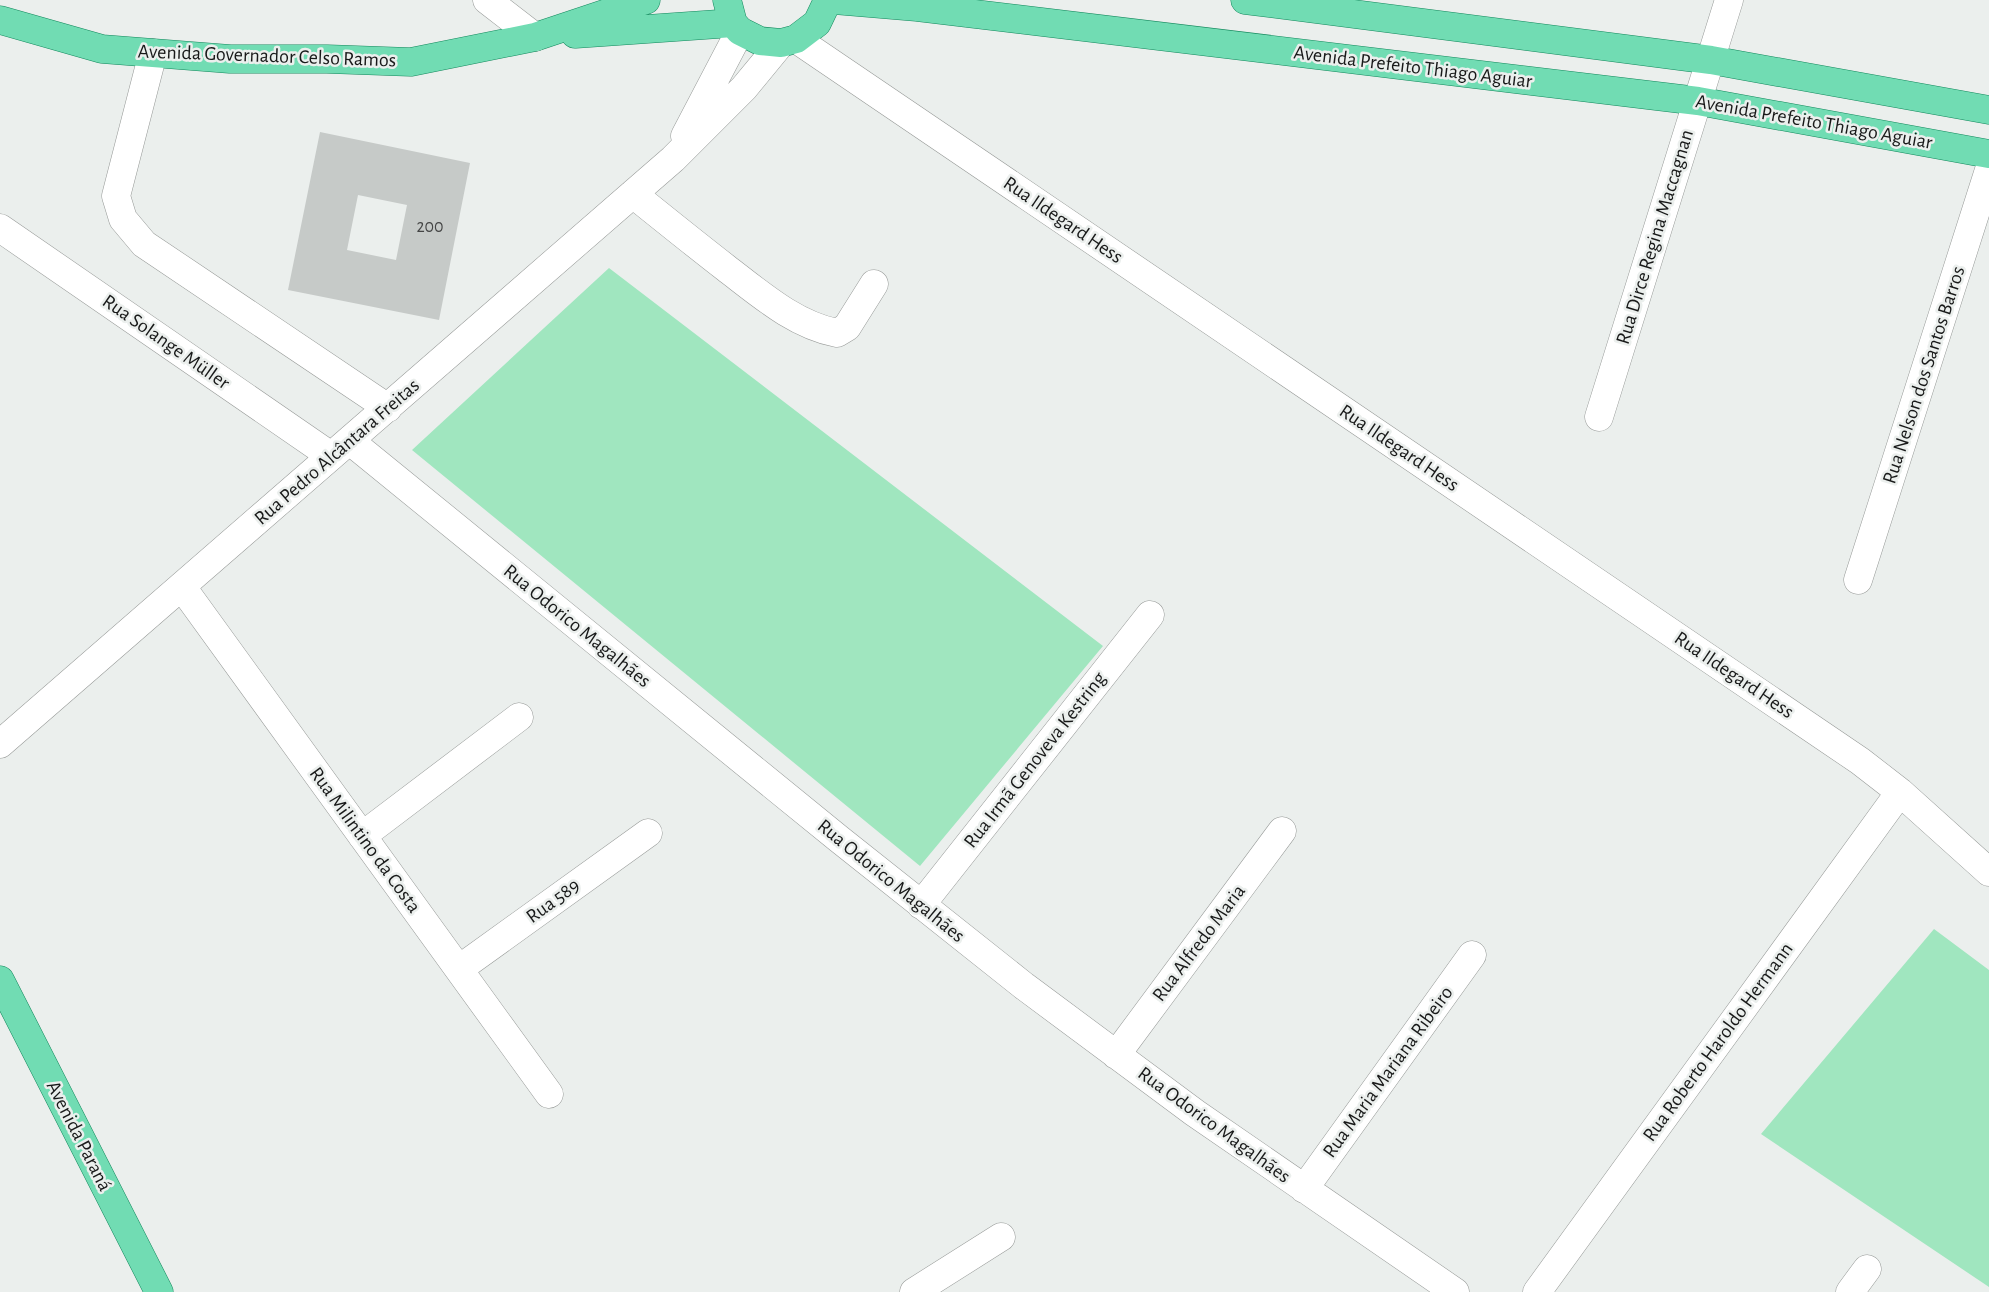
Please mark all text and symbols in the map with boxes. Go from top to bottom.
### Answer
street label: Avenida Governador Celso Ramos [137,41,397,71]
street label: Avenida Prefeito Thiago Aguiar [1293,42,1534,92]
street label: Avenida Prefeito Thiago Aguiar [1694,91,1935,153]
street label: Rua Dirce Regina Maccagnan [1613,127,1697,347]
street label: Rua Ildegard Hess [1000,173,1126,267]
house number: 200 [416,218,444,236]
street label: Rua Nelson dos Santos Barros [1879,264,1969,486]
street label: Rua Solange Müller [99,291,234,394]
street label: Rua Pedro Alcântara Freitas [251,375,423,529]
street label: Rua Ildegard Hess [1336,401,1462,495]
street label: Rua Odorico Magalhães [500,561,654,691]
street label: Rua Ildegard Hess [1671,628,1797,722]
street label: Rua Irmã Genoveva Kestring [960,668,1110,852]
street label: Rua Milintino da Costa [306,764,424,916]
street label: Rua Odorico Magalhães [814,816,968,946]
street label: Rua 589 [523,875,583,927]
street label: Rua Alfredo Maria [1149,881,1249,1005]
street label: Rua Roberto Haroldo Hermann [1639,939,1797,1145]
street label: Rua Maria Mariana Ribeiro [1319,983,1457,1161]
street label: Rua Odorico Magalhães [1134,1063,1294,1187]
street label: Avenida Paraná [43,1078,115,1194]

